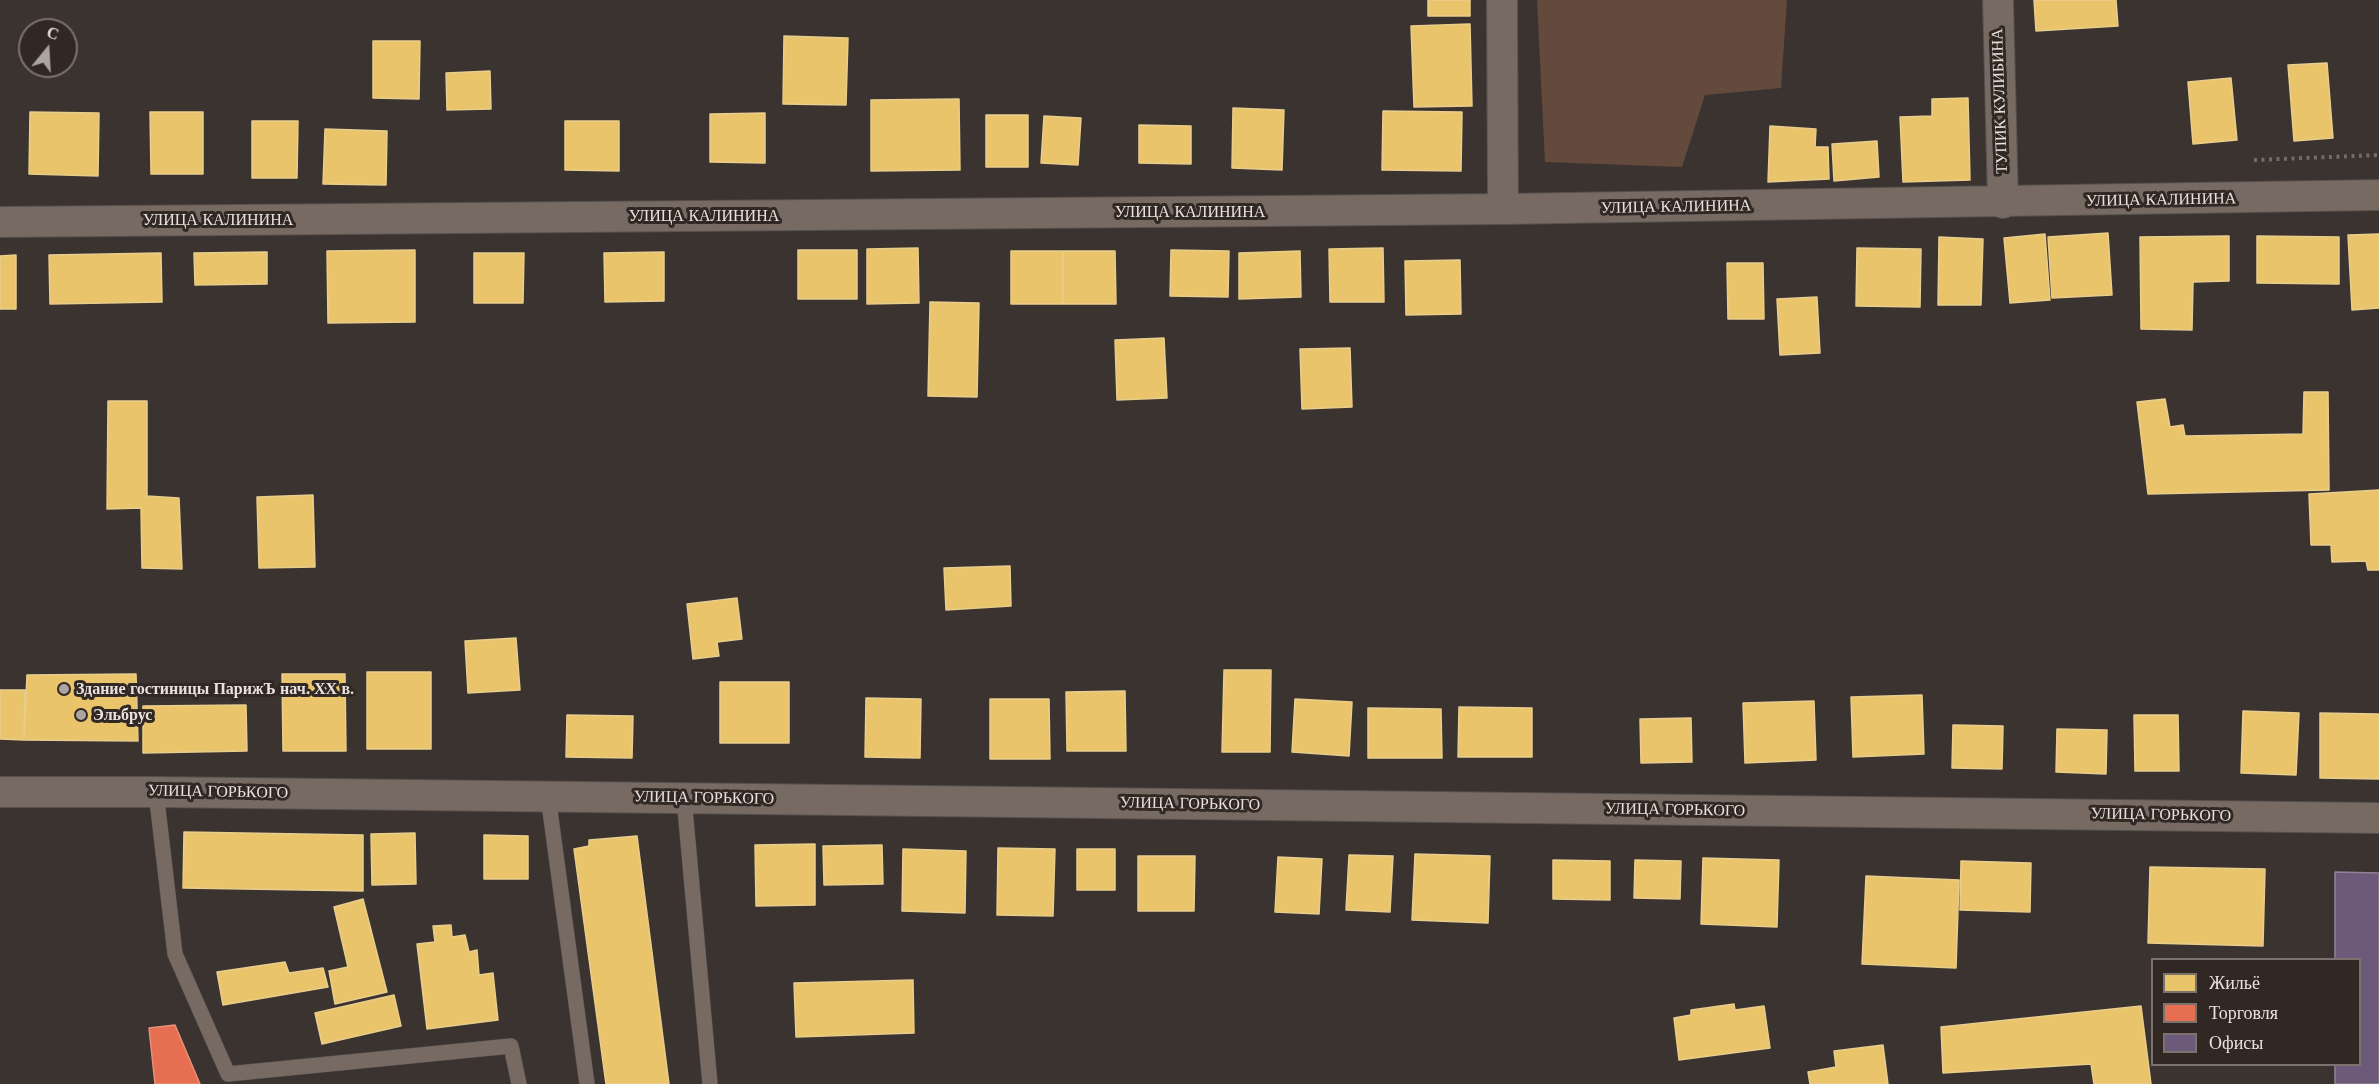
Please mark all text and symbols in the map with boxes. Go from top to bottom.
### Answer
north arrow [18,18,78,78]
text: С [44,21,62,44]
street label: ТУПИК КУЛИБИНА [1988,28,2012,174]
street label: УЛИЦА КАЛИНИНА [2086,189,2236,211]
street label: УЛИЦА КАЛИНИНА [1601,196,1751,218]
street label: УЛИЦА КАЛИНИНА [1115,202,1265,222]
street label: УЛИЦА КАЛИНИНА [629,206,779,226]
street label: УЛИЦА КАЛИНИНА [143,210,293,230]
place label: Здание гостиницы ПарижЪ нач. ХХ в. [76,679,354,699]
marker: Здание гостиницы ПарижЪ нач. ХХ в. [57,682,71,696]
place label: Эльбрус [93,705,152,725]
marker: Эльбрус [74,708,88,722]
street label: УЛИЦА ГОРЬКОГО [148,781,288,803]
street label: УЛИЦА ГОРЬКОГО [634,787,774,809]
street label: УЛИЦА ГОРЬКОГО [1120,793,1260,815]
street label: УЛИЦА ГОРЬКОГО [1605,799,1745,821]
street label: УЛИЦА ГОРЬКОГО [2091,804,2231,826]
legend [2151,958,2361,1066]
text: Жильё [2209,972,2260,994]
text: Торговля [2209,1002,2278,1024]
text: Офисы [2209,1032,2263,1054]

